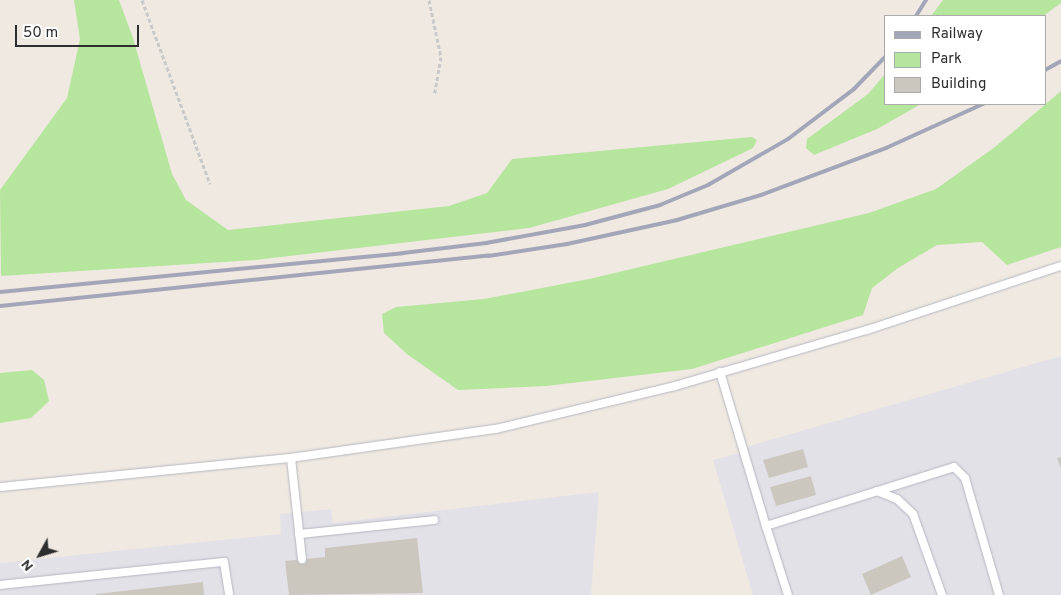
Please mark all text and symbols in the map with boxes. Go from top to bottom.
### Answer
scale bar [18,15,141,47]
legend [884,15,1046,105]
text: 50 m [23,24,58,43]
text: Railway [931,25,983,44]
text: Park [931,50,962,69]
text: Building [931,75,986,94]
north arrow [15,530,65,580]
text: N [18,555,38,574]

